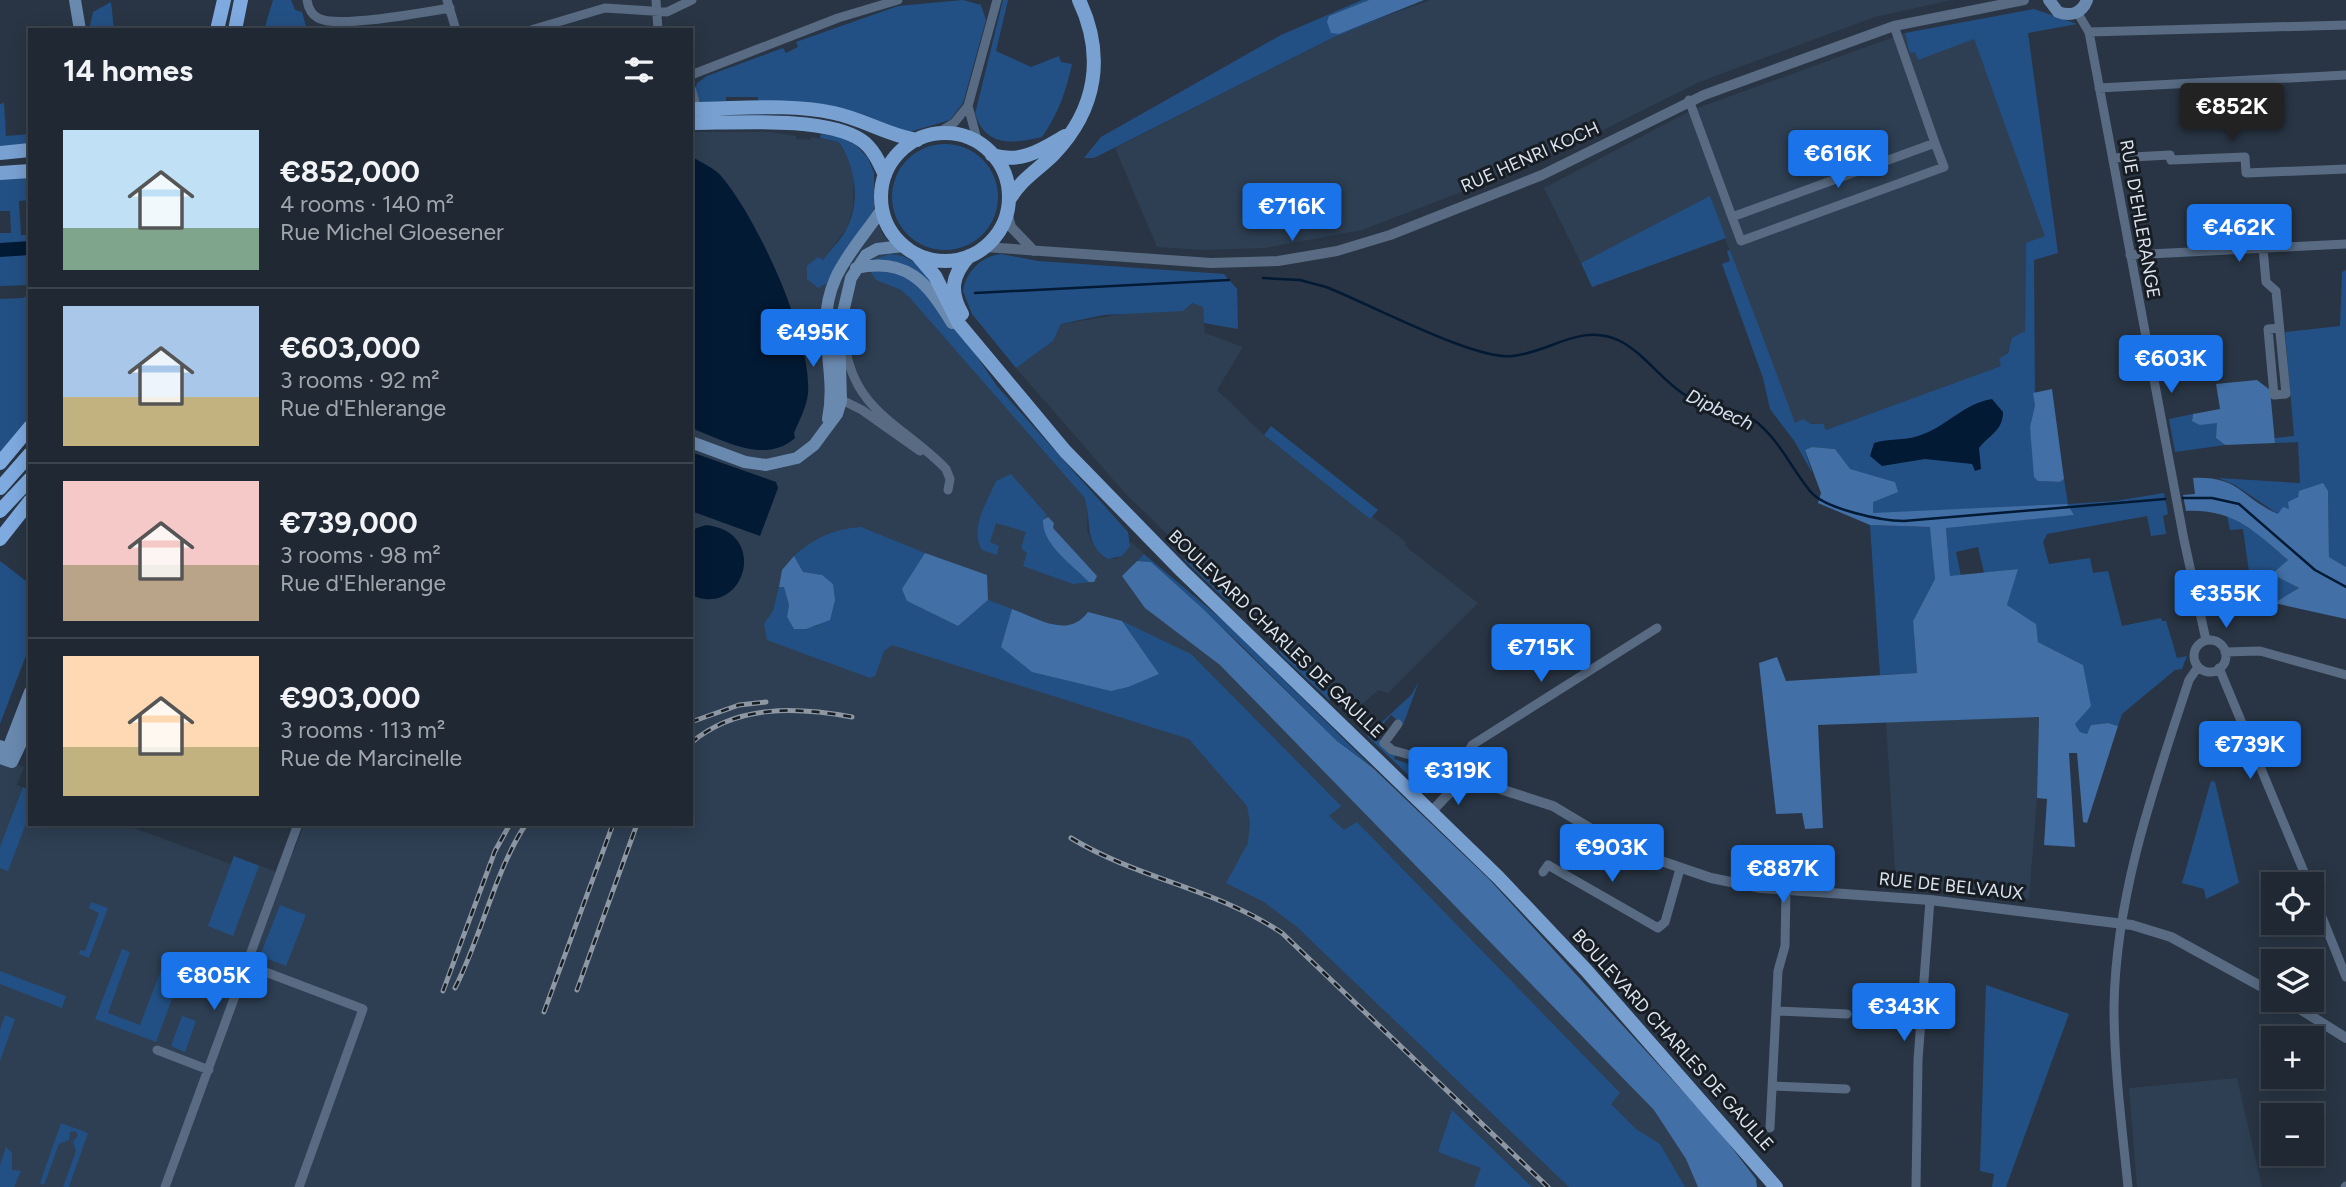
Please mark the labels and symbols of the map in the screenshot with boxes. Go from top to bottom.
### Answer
pin: €852K [2183,83,2281,143]
street label: RUE HENRI KOCH [1457,117,1603,197]
pin: €616K [1789,130,1887,190]
street label: RUE D'EHLERANGE [2115,138,2165,300]
pin: €716K [1243,184,1341,243]
pin: €462K [2190,204,2288,264]
pin: €495K [764,310,862,369]
pin: €603K [2122,336,2220,395]
water label: Dipbech [1683,384,1757,435]
street label: BOULEVARD CHARLES DE GAULLE [1164,525,1388,743]
pin: €355K [2177,570,2275,630]
pin: €715K [1492,624,1590,684]
pin: €739K [2201,722,2299,781]
pin: €319K [1409,748,1507,807]
pin: €903K [1563,824,1661,884]
pin: €887K [1734,846,1832,905]
street label: RUE DE BELVAUX [1878,867,2024,905]
street label: BOULEVARD CHARLES DE GAULLE [1568,925,1778,1155]
pin: €805K [165,953,263,1012]
pin: €343K [1855,984,1953,1043]

